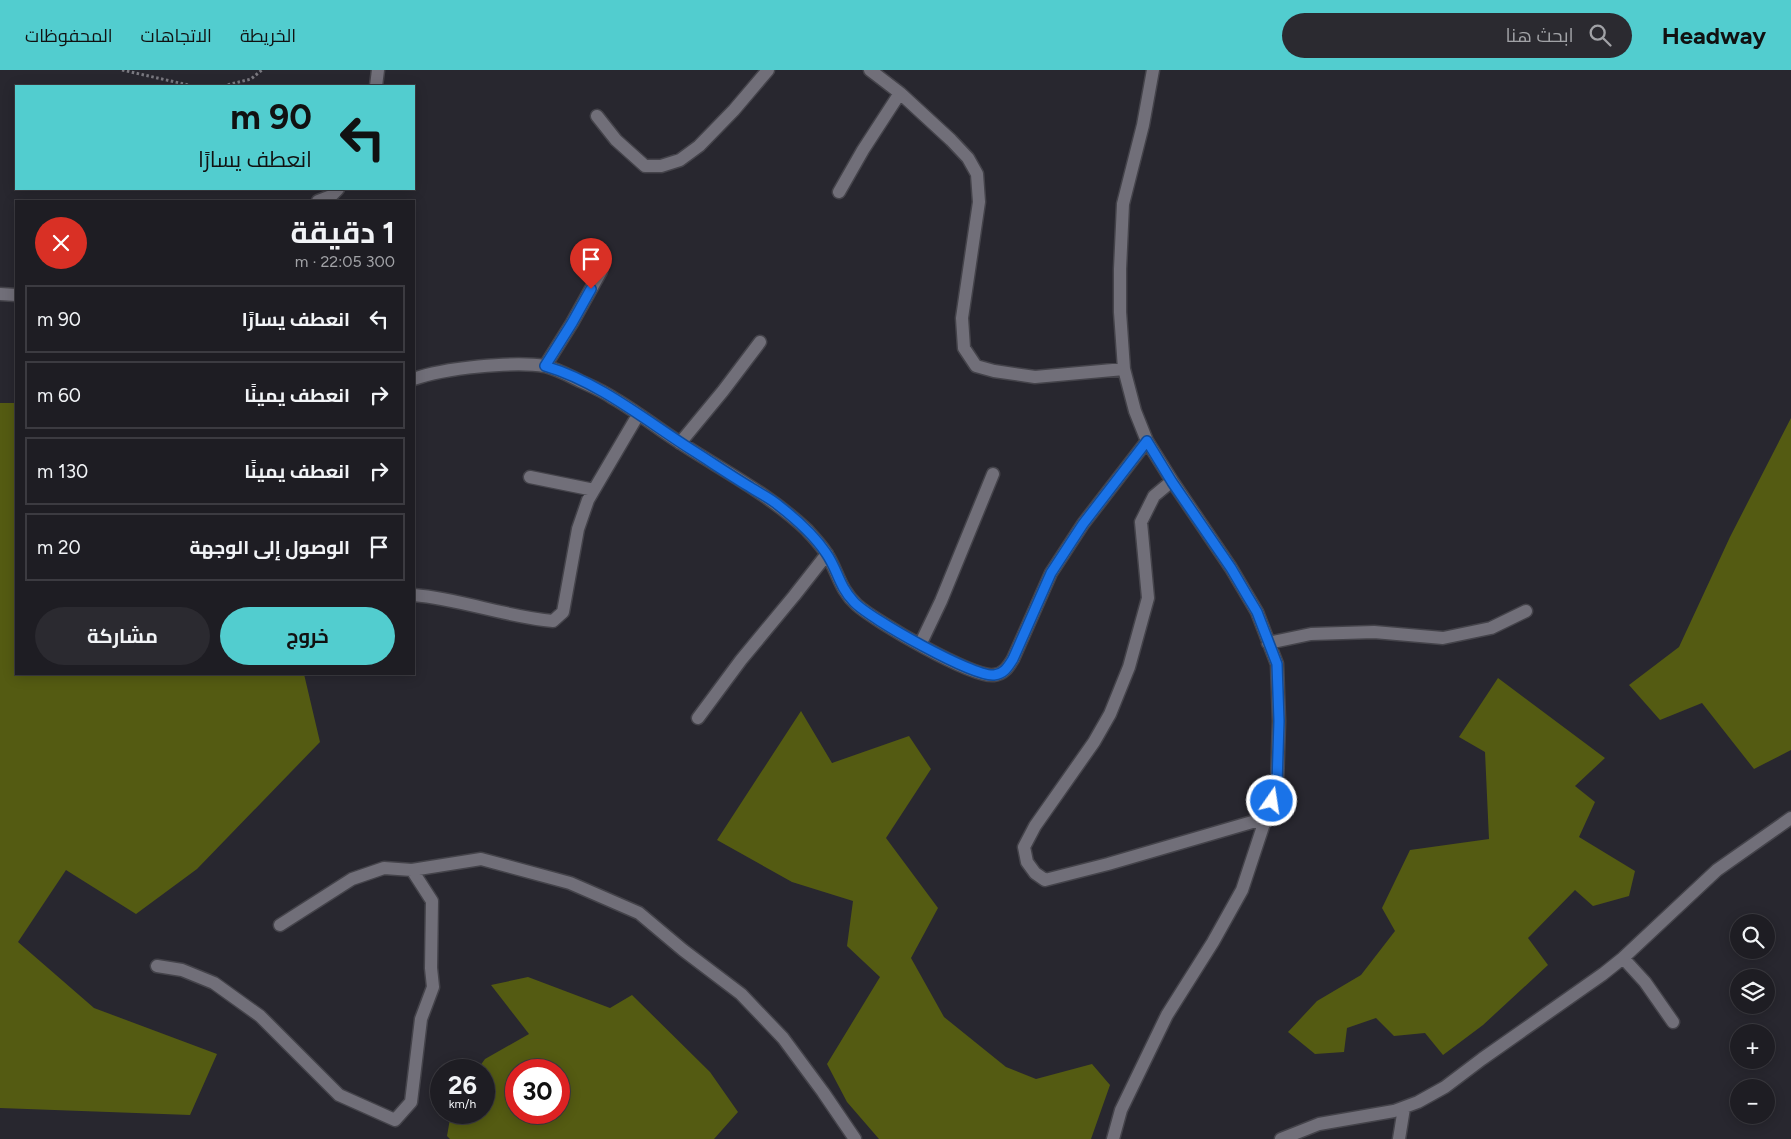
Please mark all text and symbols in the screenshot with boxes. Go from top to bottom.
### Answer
search box [1282,13,1632,58]
icon: search [1586,21,1614,49]
text: Headway [1662,21,1766,50]
text: ابحث هنا [1506,24,1574,47]
text: المحفوظات [25,25,113,47]
text: الاتجاهات [141,25,212,47]
text: الخريطة [240,25,296,47]
text: 90 m [230,96,312,138]
icon: left [330,105,395,170]
text: انعطف يسارًا [198,146,312,173]
text: 1 دقيقة [290,214,395,251]
button: close [35,217,87,269]
pin [570,238,612,289]
icon: arrive [577,245,605,273]
text: 300 m · 22:05 [295,252,395,271]
icon: left [365,305,393,333]
text: 90 m [37,308,81,331]
text: انعطف يسارًا [242,308,350,331]
icon: right [365,381,393,409]
text: 60 m [37,384,81,407]
text: انعطف يمينًا [244,384,350,407]
icon: right [365,457,393,485]
text: 130 m [37,460,88,483]
text: انعطف يمينًا [244,460,350,483]
icon: arrive [365,533,393,561]
text: 20 m [37,536,81,559]
text: الوصول إلى الوجهة [190,536,350,559]
button: مشاركة [35,607,210,665]
button: خروج [220,607,395,665]
position arrow [1245,774,1297,826]
map controls [1730,914,1775,1124]
button: search [1730,914,1775,959]
button: layers [1730,969,1775,1014]
button: + [1730,1024,1775,1069]
speed limit sign: 30 [505,1059,570,1124]
text: 26 [448,1070,477,1100]
button: − [1730,1079,1775,1124]
text: km/h [449,1097,476,1111]

